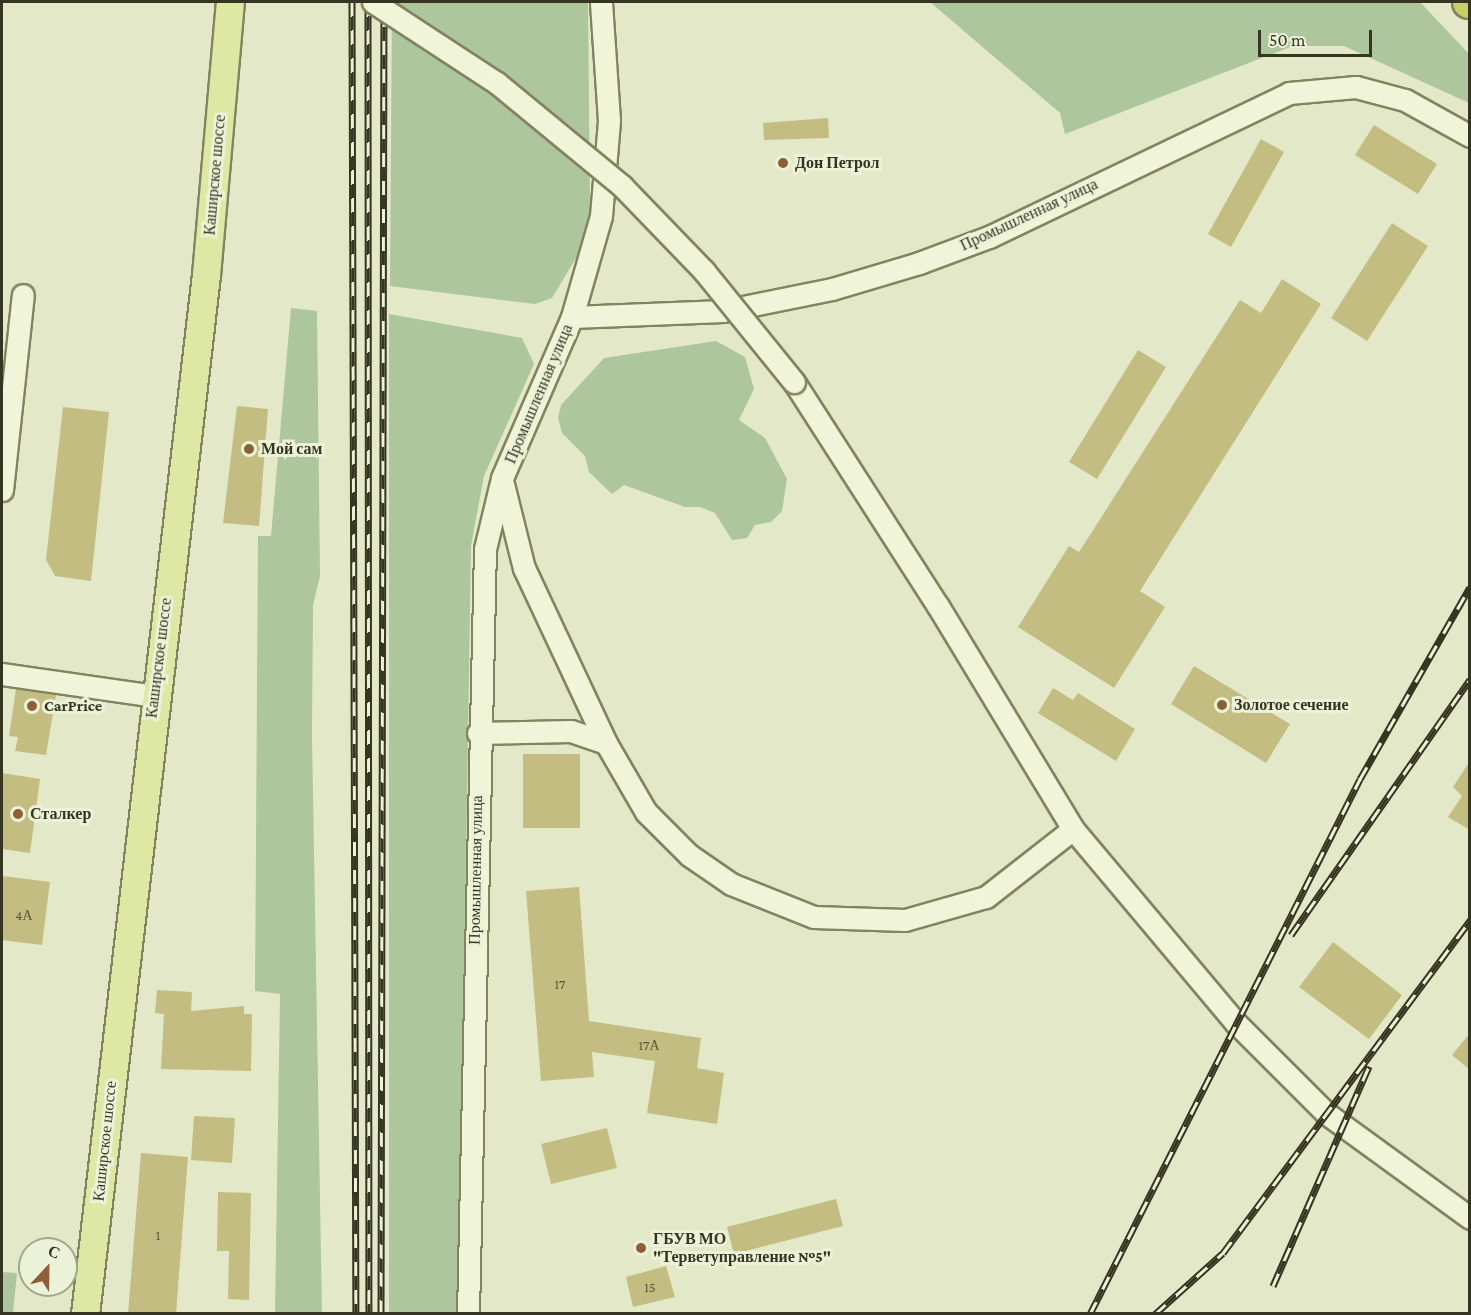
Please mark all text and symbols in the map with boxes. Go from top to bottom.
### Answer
scale bar [1261,18,1375,56]
text: 50 m [1269,30,1306,50]
street label: Каширское шоссе [200,114,230,236]
place label: Дон Петрол [795,153,880,173]
marker: Дон Петрол [776,156,790,170]
street label: Промышленная улица [957,175,1101,255]
street label: Промышленная улица [501,321,577,467]
place label: Мой сам [261,439,322,459]
marker: Мой сам [242,442,256,456]
street label: Каширское шоссе [142,597,176,719]
place label: Золотое сечение [1234,695,1348,715]
place label: CarPrice [44,696,102,716]
marker: Золотое сечение [1215,698,1229,712]
marker: CarPrice [25,699,39,713]
street label: Промышленная улица [465,795,487,945]
place label: Сталкер [30,804,91,824]
marker: Сталкер [11,807,25,821]
house number: 4А [15,907,33,923]
house number: 17 [554,976,566,992]
house number: 17А [638,1037,660,1053]
street label: Каширское шоссе [89,1080,121,1202]
house number: 1 [156,1227,160,1243]
place label: ГБУВ МО "Терветуправление №5" [653,1229,831,1267]
north arrow [18,1237,78,1297]
marker: ГБУВ МО "Терветуправление №5" [634,1241,648,1255]
text: С [46,1242,63,1262]
house number: 15 [644,1279,656,1295]

